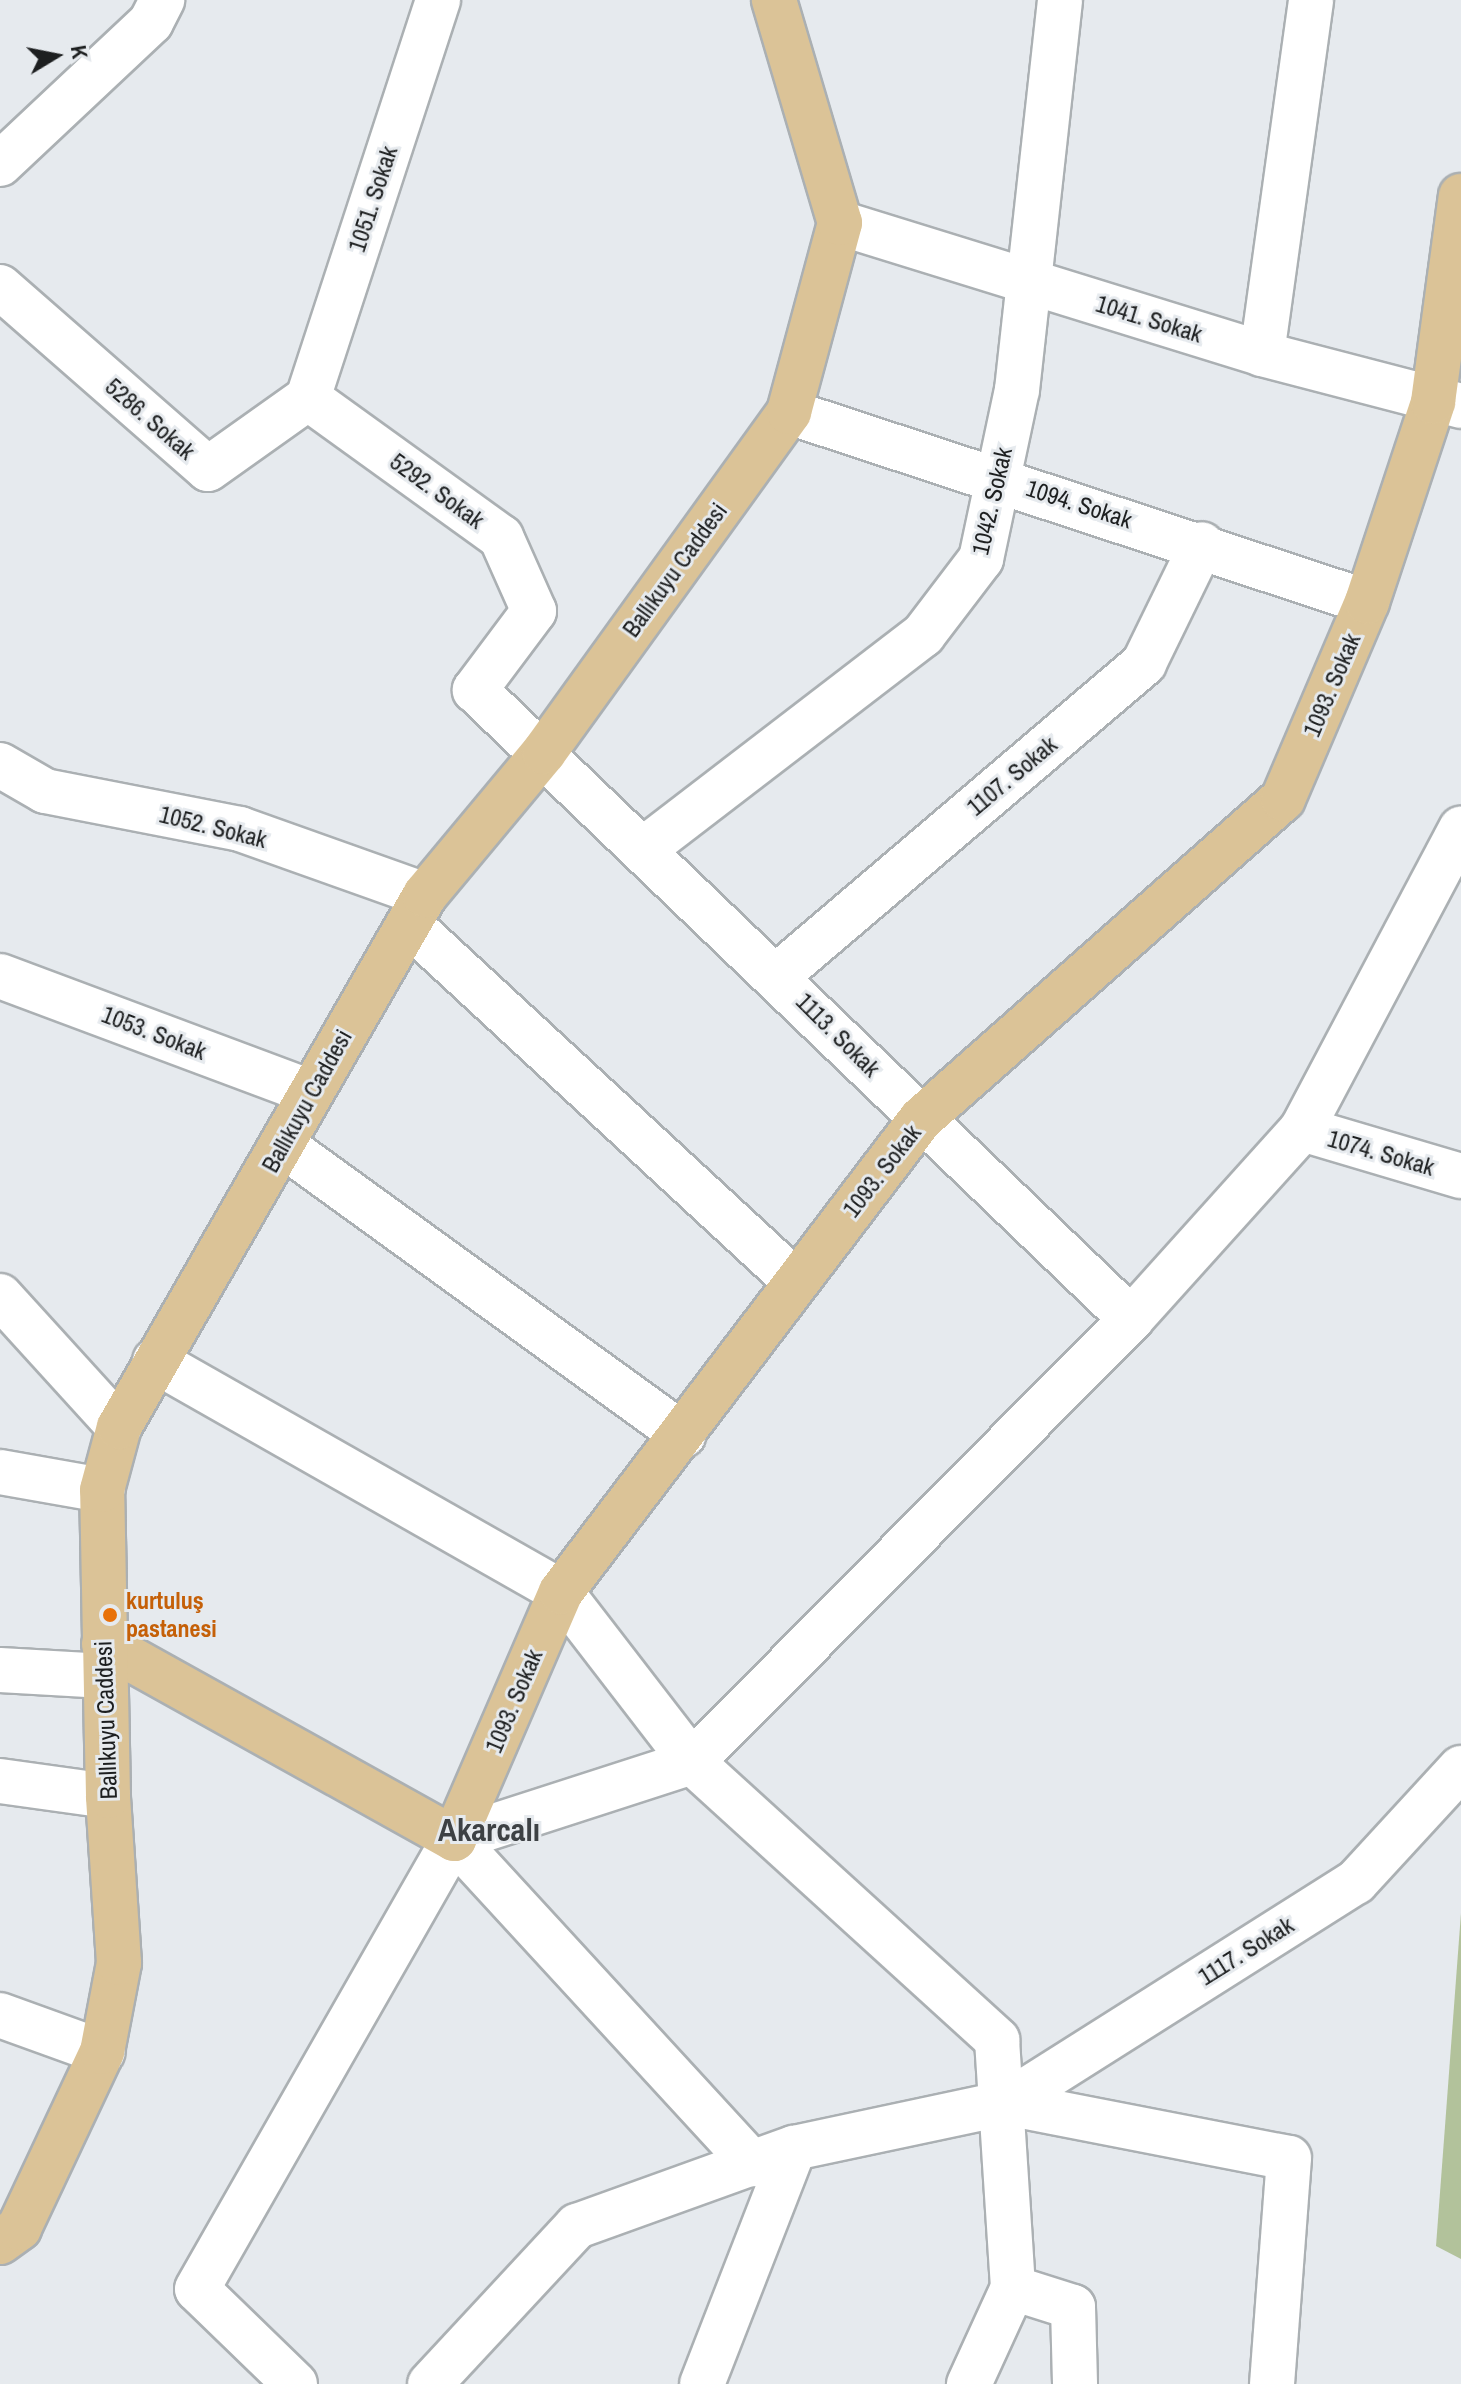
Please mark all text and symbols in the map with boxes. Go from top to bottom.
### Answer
north arrow [16,16,96,96]
text: K [64,43,96,61]
street label: 1051. Sokak [342,143,404,255]
street label: 1041. Sokak [1092,289,1206,349]
street label: 5286. Sokak [99,372,201,466]
street label: 1042. Sokak [966,444,1018,558]
street label: 5292. Sokak [384,447,490,535]
street label: 1094. Sokak [1023,473,1135,535]
street label: Ballıkuyu Caddesi [617,497,733,643]
street label: 1093. Sokak [1297,629,1367,741]
street label: 1107. Sokak [961,730,1063,822]
street label: 1052. Sokak [156,800,270,854]
street label: 1113. Sokak [790,987,886,1083]
street label: 1053. Sokak [98,1000,210,1066]
street label: Ballıkuyu Caddesi [256,1025,358,1177]
street label: 1093. Sokak [837,1119,927,1223]
street label: 1074. Sokak [1324,1124,1438,1182]
place label: kurtuluş pastanesi [126,1587,217,1643]
marker: kurtuluş pastanesi [101,1606,119,1624]
street label: Ballıkuyu Caddesi [89,1640,123,1800]
street label: 1093. Sokak [479,1645,549,1757]
district label: Akarcalı [438,1811,540,1849]
street label: 1117. Sokak [1193,1911,1299,1991]

